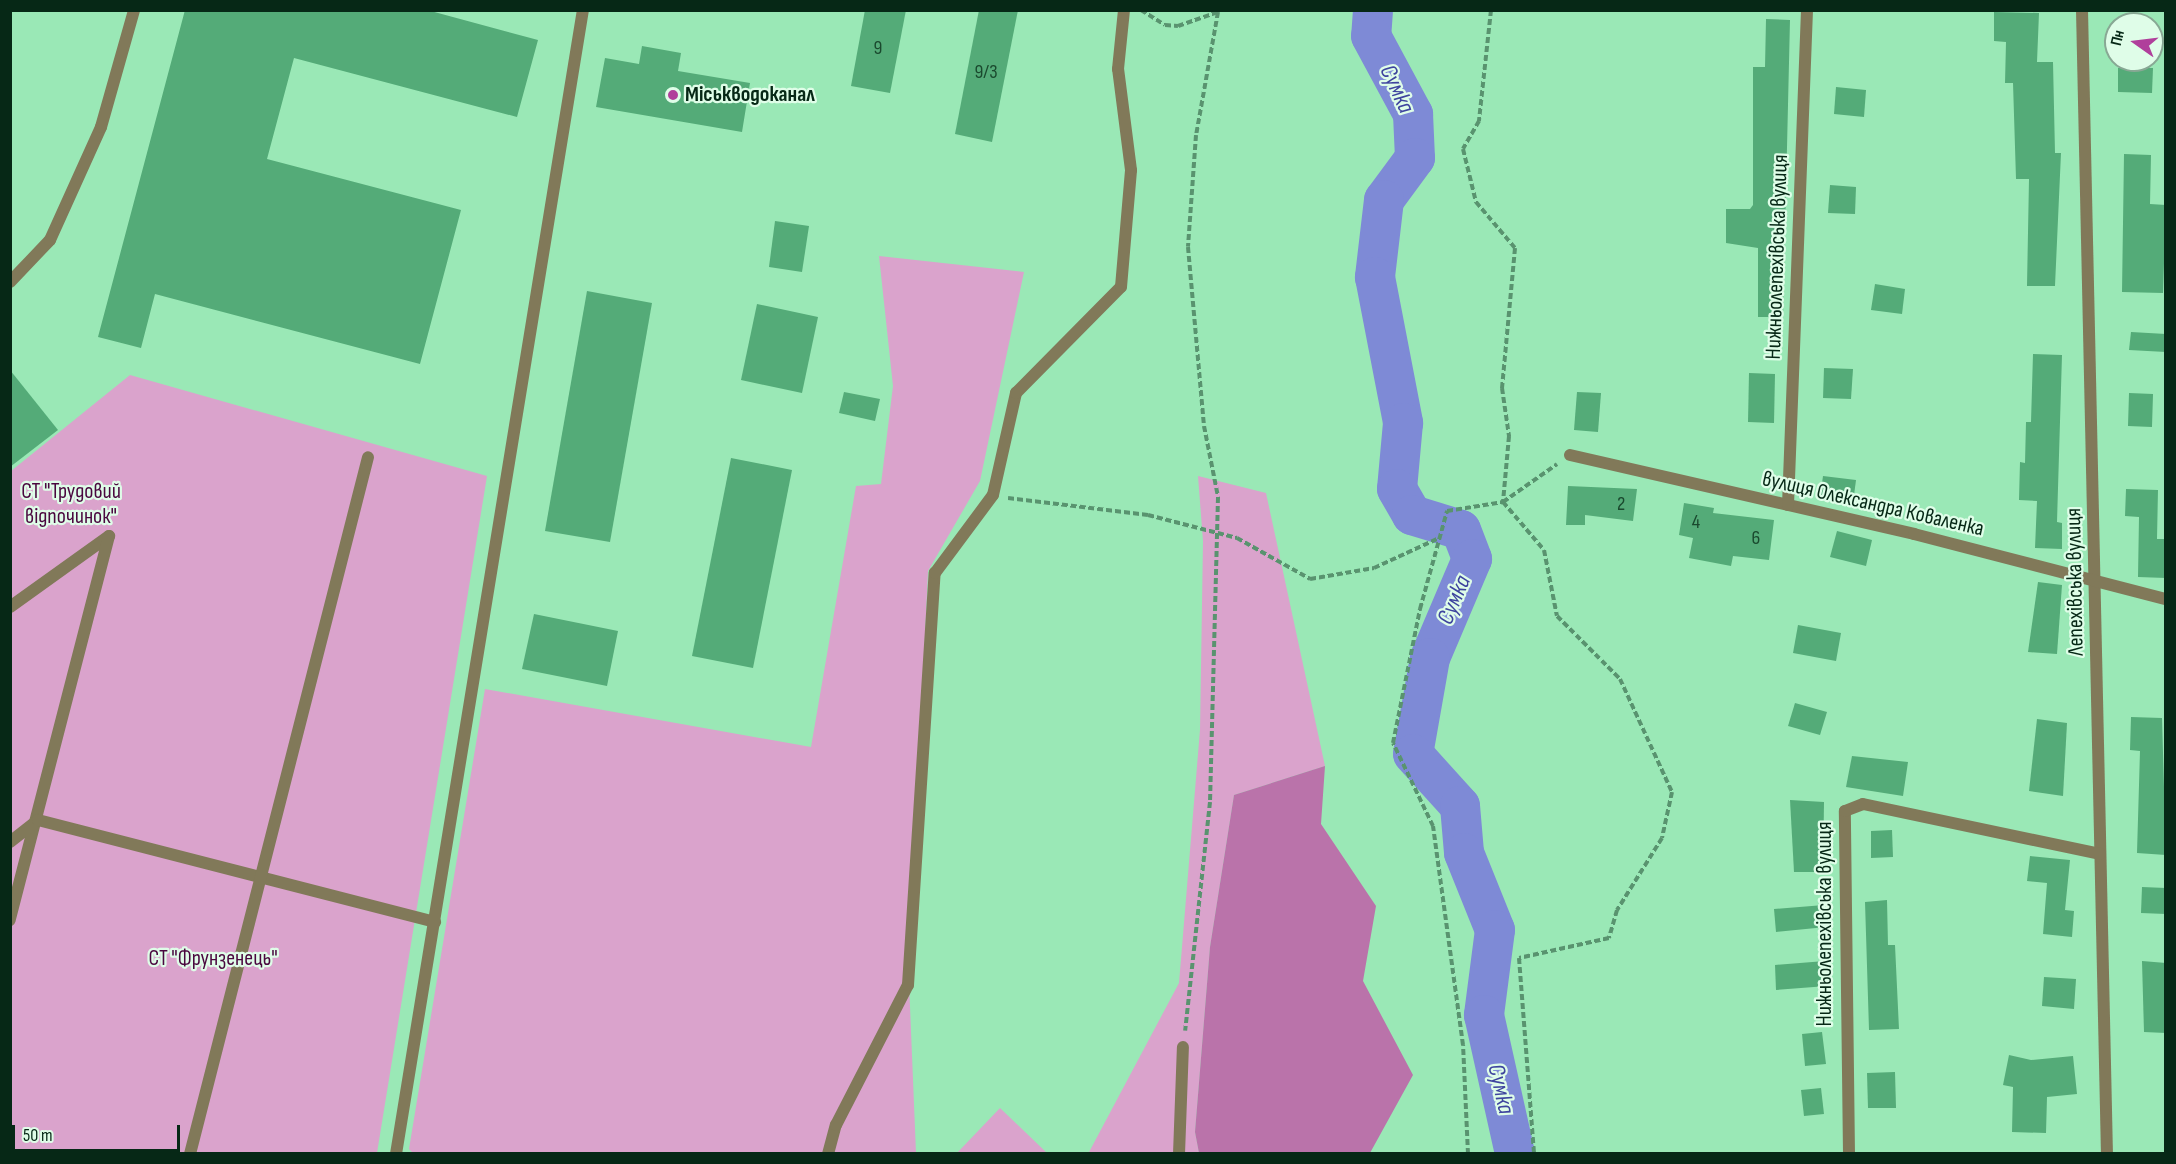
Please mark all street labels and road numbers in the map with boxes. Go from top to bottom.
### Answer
street label: Нижньолепехівська вулиця [1760,154,1794,360]
street label: вулиця Олександра Коваленка [1760,466,1986,542]
street label: Лепехівська вулиця [2061,508,2089,656]
street label: Нижньолепехівська вулиця [1812,821,1838,1027]

